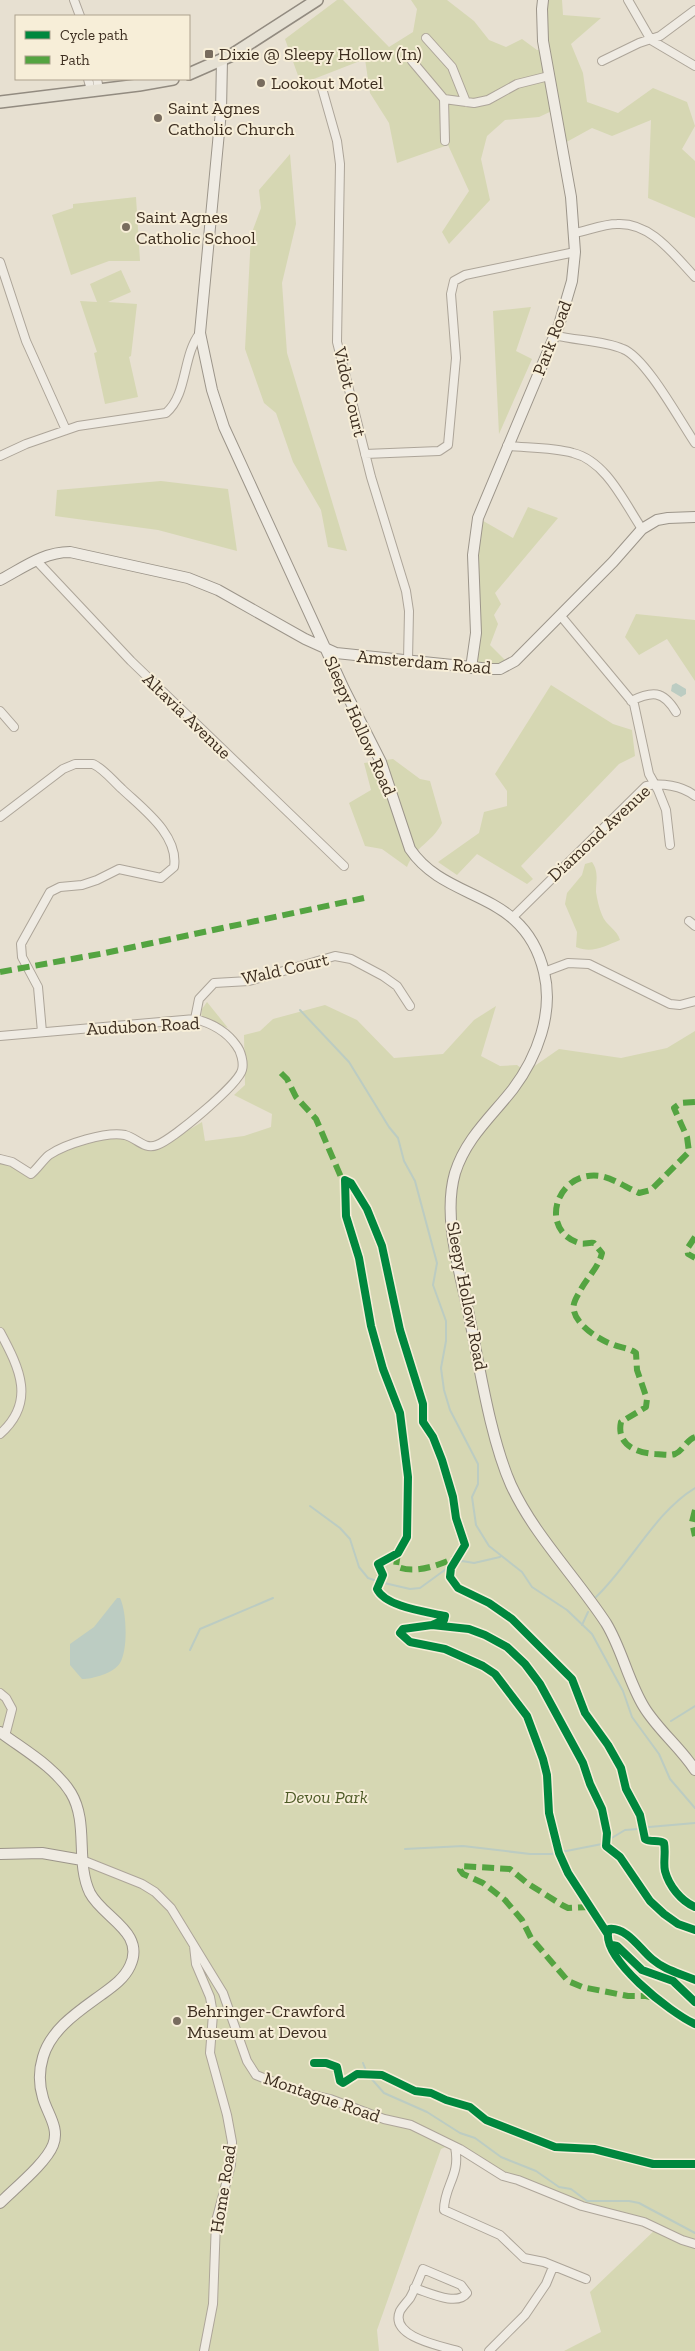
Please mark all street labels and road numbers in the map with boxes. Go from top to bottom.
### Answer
street label: Park Road [528,297,576,379]
street label: Vidot Court [329,344,371,439]
street label: Amsterdam Road [356,645,492,679]
street label: Sleepy Hollow Road [319,653,401,800]
street label: Altavia Avenue [138,668,236,764]
street label: Diamond Avenue [543,780,655,886]
street label: Wald Court [239,948,331,990]
street label: Audubon Road [86,1012,200,1040]
street label: Sleepy Hollow Road [442,1220,492,1372]
street label: Montague Road [261,2067,383,2127]
street label: Home Road [205,2143,241,2235]

